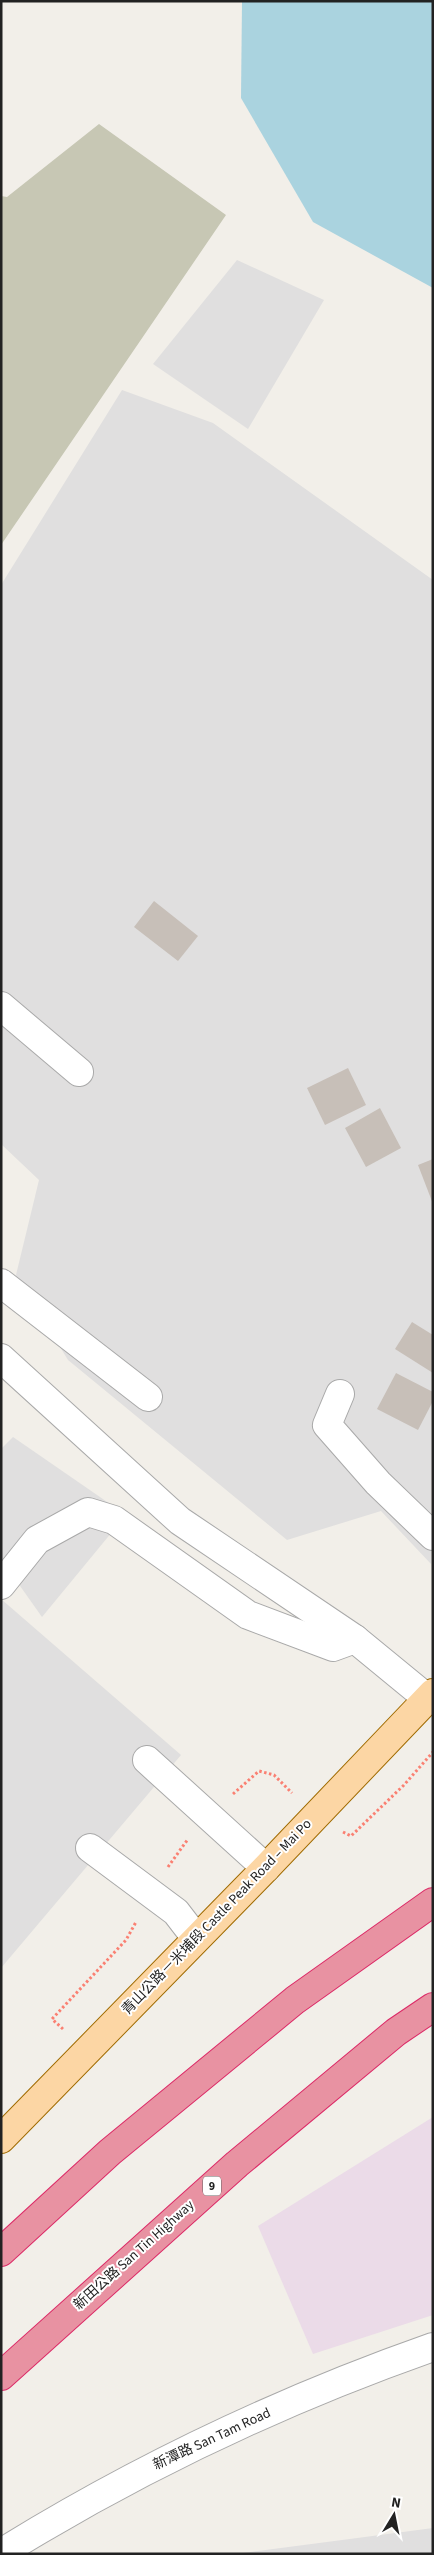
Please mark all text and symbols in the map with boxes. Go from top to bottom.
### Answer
street label: 青山公路－米埔段 Castle Peak Road – Mai Po [118,1815,316,2019]
road number: 9 [203,2176,221,2196]
street label: 新田公路 San Tin Highway [69,2195,199,2315]
street label: 新潭路 San Tam Road [150,2403,274,2475]
north arrow [369,2490,419,2540]
text: N [390,2493,402,2514]

